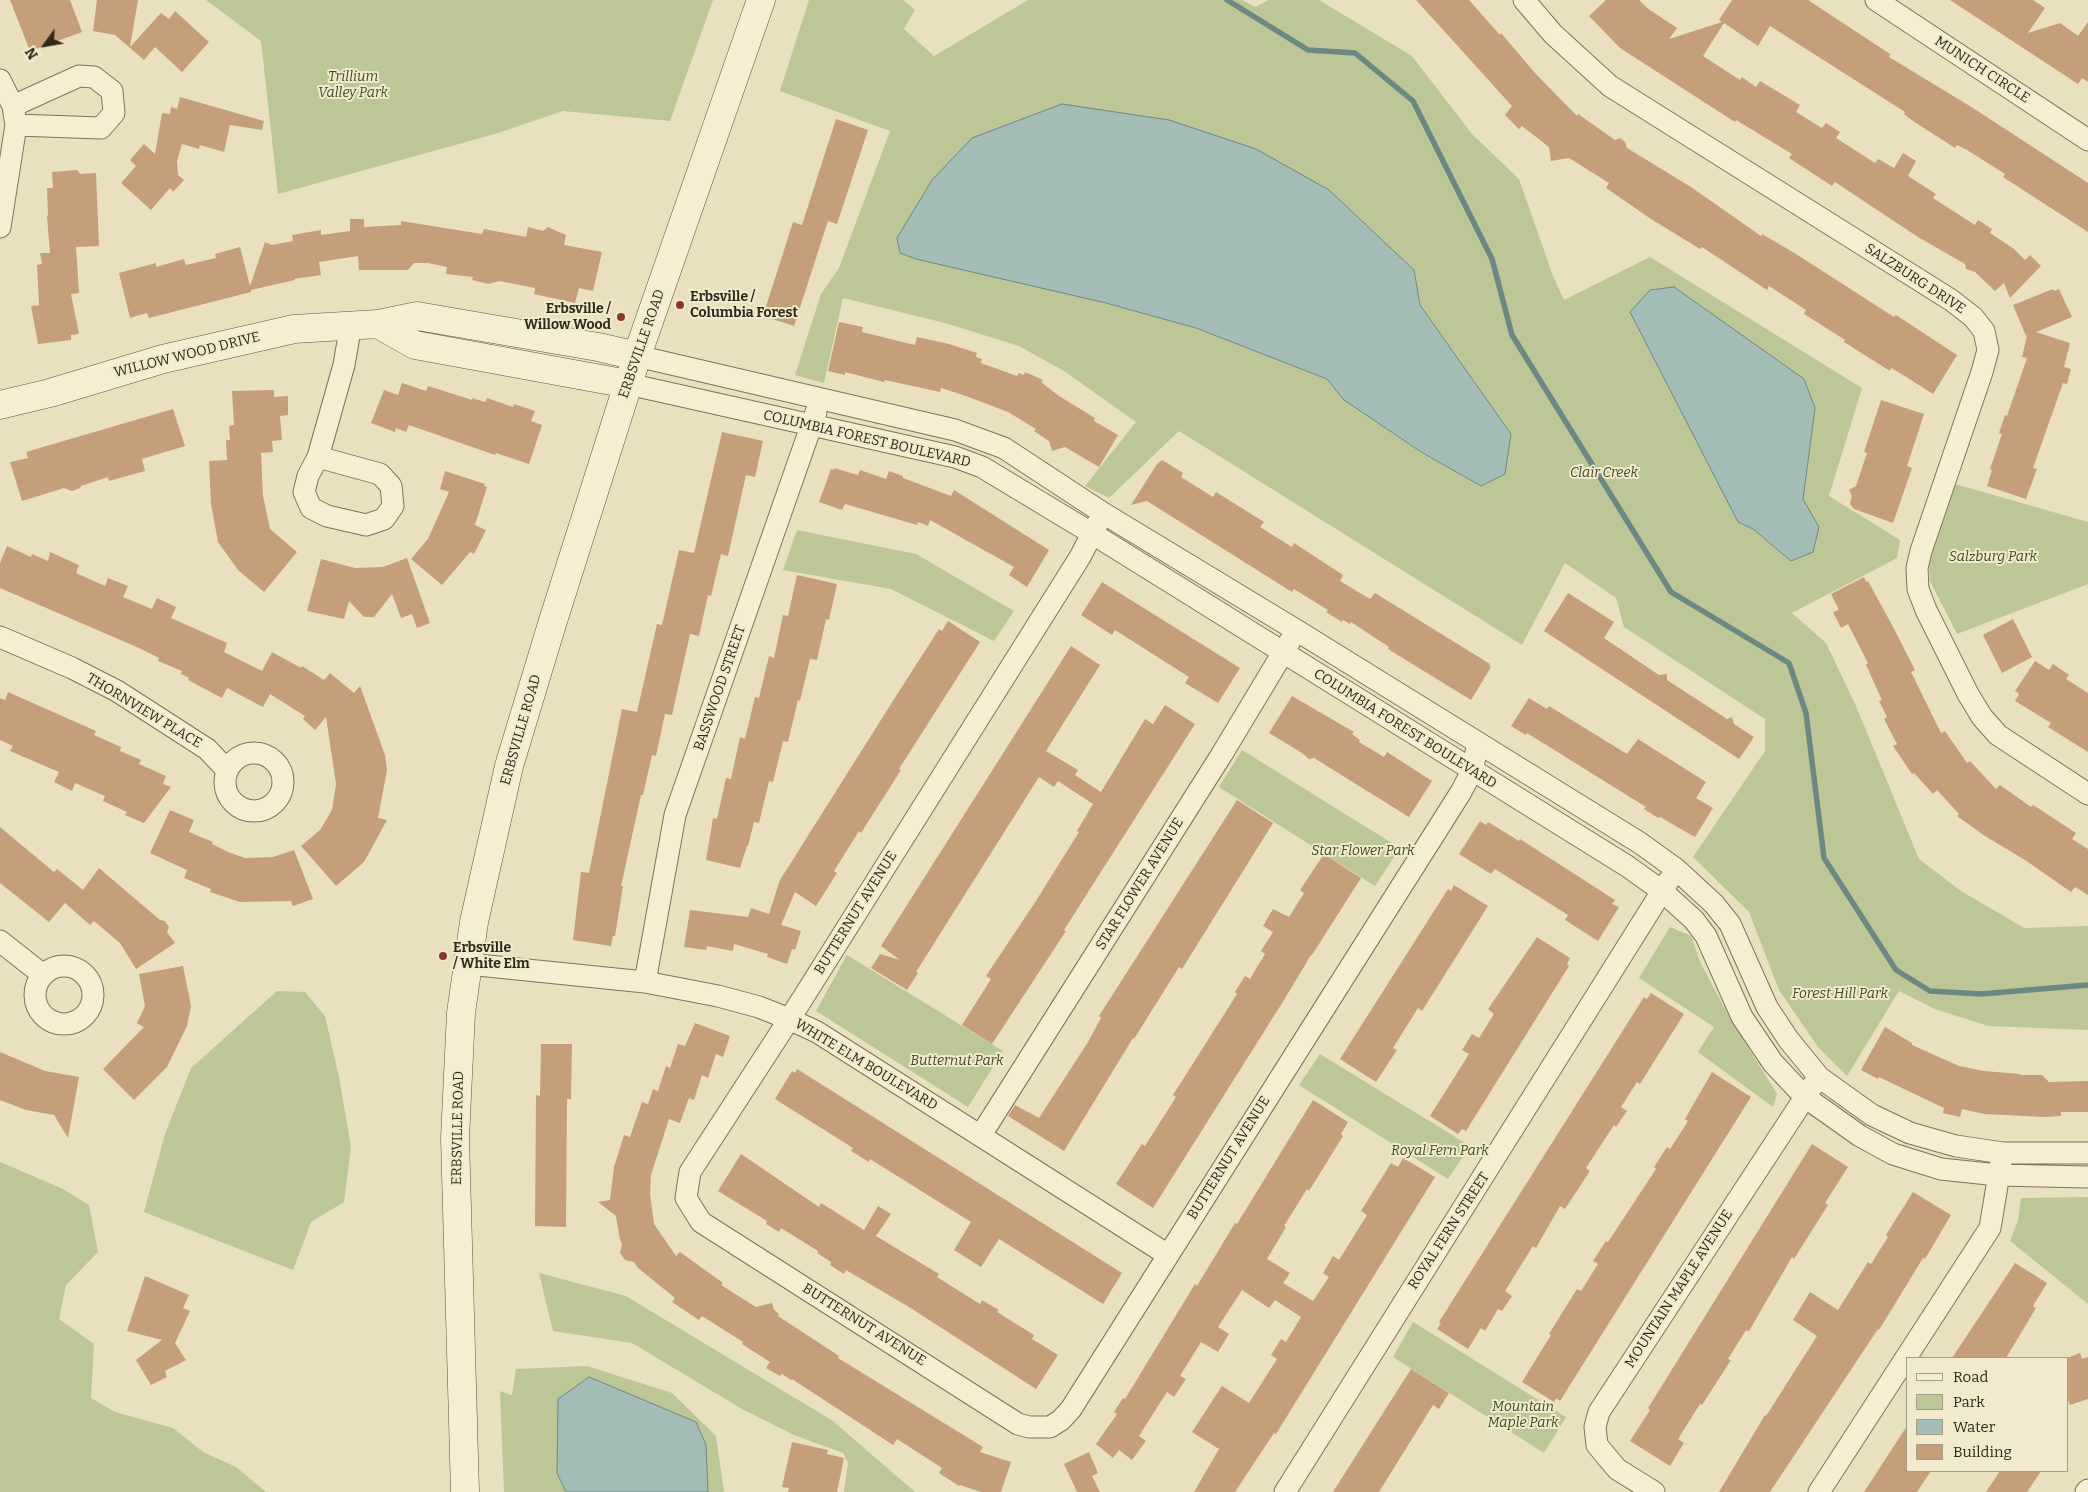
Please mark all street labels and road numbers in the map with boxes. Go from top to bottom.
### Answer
street label: MUNICH CIRCLE [1931,33,2033,107]
street label: SALZBURG DRIVE [1861,240,1969,318]
street label: ERBSVILLE ROAD [615,287,669,401]
street label: WILLOW WOOD DRIVE [112,329,262,381]
street label: COLUMBIA FOREST BOULEVARD [762,407,972,471]
street label: BASSWOOD STREET [691,623,749,753]
street label: COLUMBIA FOREST BOULEVARD [1310,666,1500,792]
street label: THORNVIEW PLACE [83,670,205,752]
street label: ERBSVILLE ROAD [497,673,545,787]
street label: STAR FLOWER AVENUE [1092,815,1188,953]
street label: BUTTERNUT AVENUE [811,848,901,978]
street label: WHITE ELM BOULEVARD [792,1016,940,1114]
street label: ERBSVILLE ROAD [449,1071,467,1185]
street label: BUTTERNUT AVENUE [1184,1093,1274,1223]
street label: ROYAL FERN STREET [1405,1169,1493,1293]
street label: MOUNTAIN MAPLE AVENUE [1622,1207,1736,1371]
street label: BUTTERNUT AVENUE [799,1280,929,1370]

